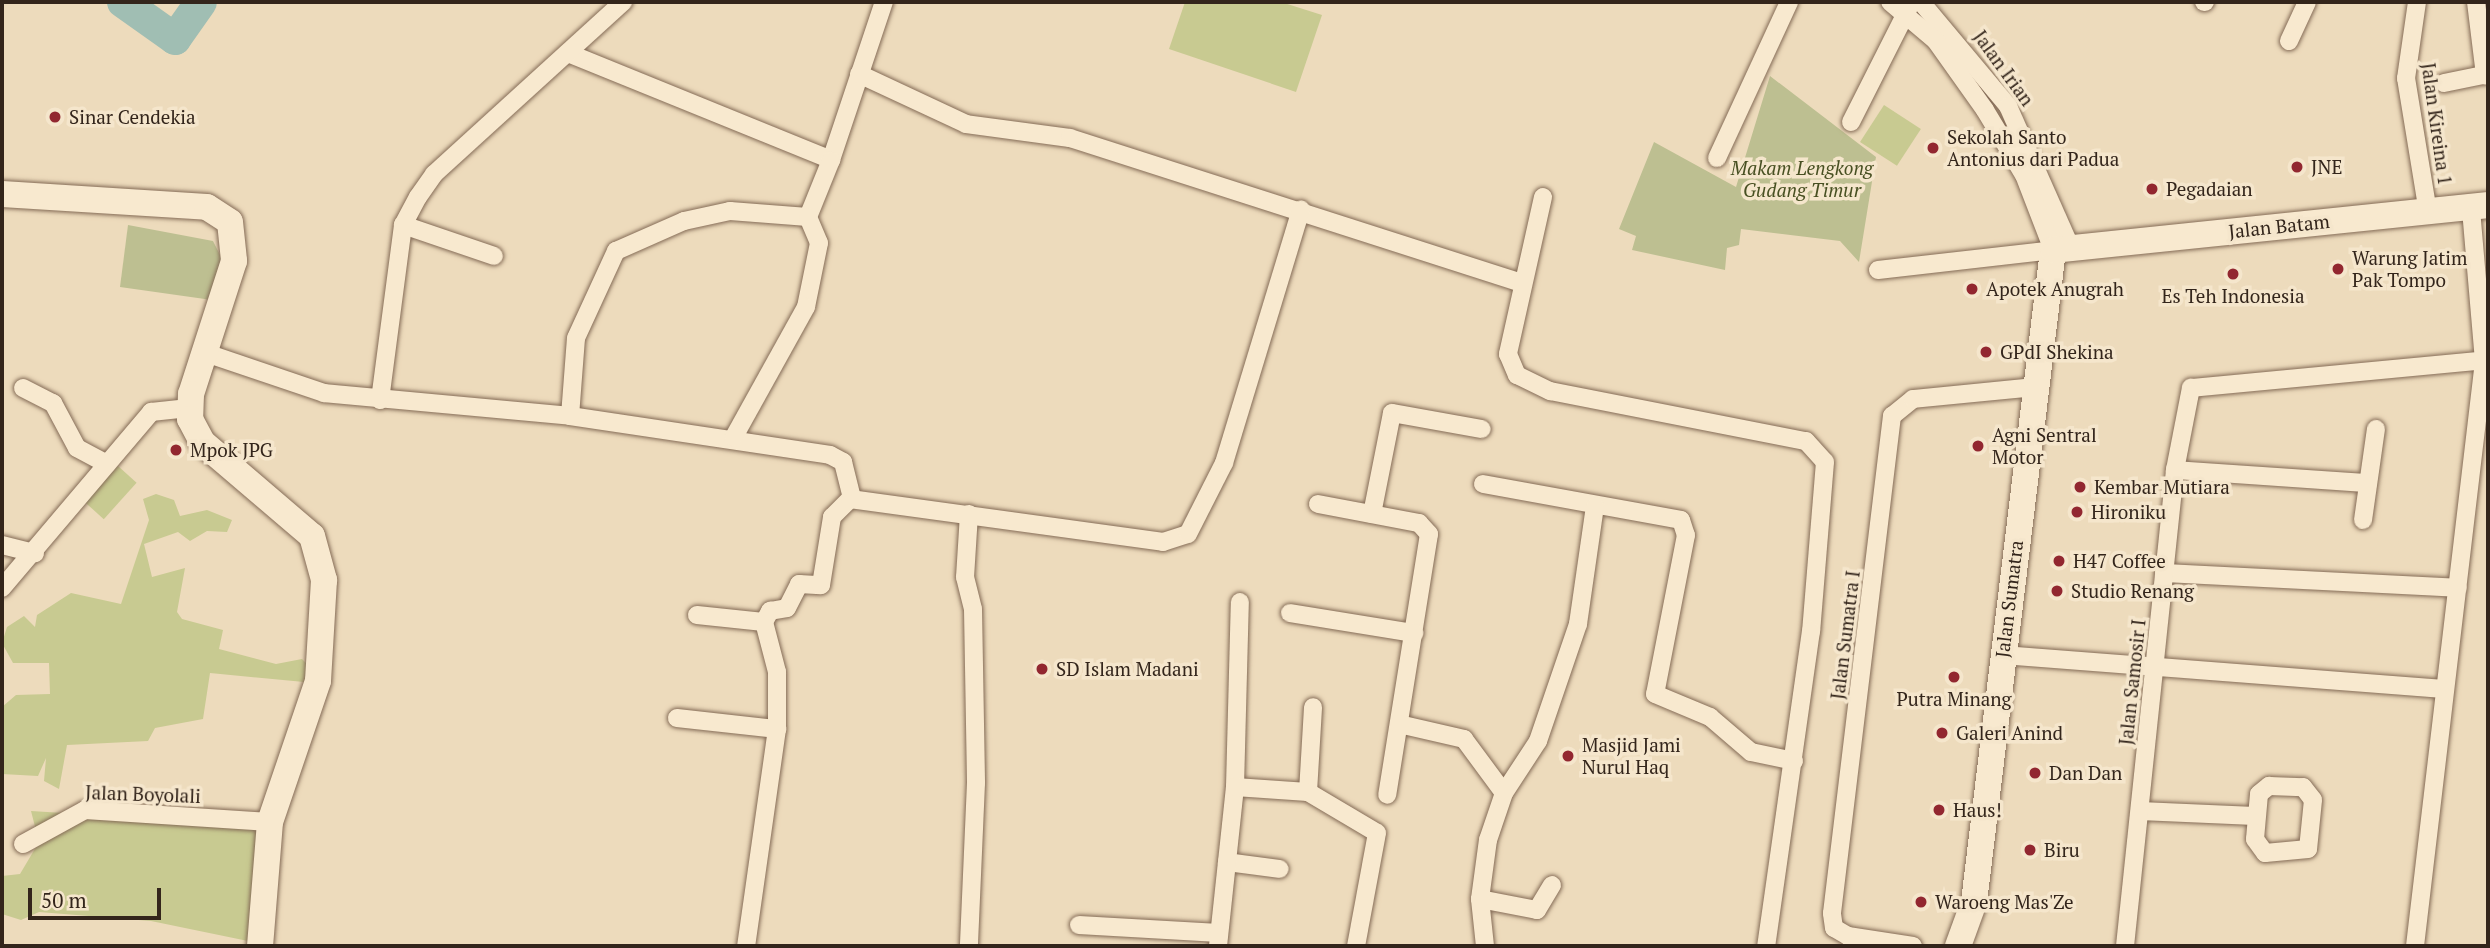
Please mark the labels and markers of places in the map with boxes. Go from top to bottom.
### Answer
place label: Sinar Cendekia [69,106,196,128]
marker: Sinar Cendekia [47,109,63,125]
place label: Sekolah Santo Antonius dari Padua [1947,126,2119,170]
marker: Sekolah Santo Antonius dari Padua [1925,140,1941,156]
place label: JNE [2311,156,2342,178]
marker: JNE [2289,159,2305,175]
place label: Pegadaian [2166,178,2253,200]
marker: Pegadaian [2144,181,2160,197]
place label: Warung Jatim Pak Tompo [2352,247,2467,291]
marker: Warung Jatim Pak Tompo [2330,261,2346,277]
marker: Es Teh Indonesia [2225,266,2241,282]
place label: Apotek Anugrah [1986,278,2124,300]
marker: Apotek Anugrah [1964,281,1980,297]
place label: Es Teh Indonesia [2161,285,2305,307]
place label: GPdI Shekina [2000,341,2114,363]
marker: GPdI Shekina [1978,344,1994,360]
place label: Agni Sentral Motor [1992,424,2097,468]
marker: Agni Sentral Motor [1970,438,1986,454]
place label: Mpok JPG [190,439,273,461]
marker: Mpok JPG [168,442,184,458]
place label: Kembar Mutiara [2094,476,2230,498]
marker: Kembar Mutiara [2072,479,2088,495]
place label: Hironiku [2091,501,2166,523]
marker: Hironiku [2069,504,2085,520]
place label: H47 Coffee [2073,550,2166,572]
marker: H47 Coffee [2051,553,2067,569]
place label: Studio Renang [2071,580,2194,602]
marker: Studio Renang [2049,583,2065,599]
place label: SD Islam Madani [1056,658,1199,680]
marker: SD Islam Madani [1034,661,1050,677]
marker: Putra Minang [1946,669,1962,685]
place label: Putra Minang [1896,688,2012,710]
place label: Galeri Anind [1956,722,2063,744]
marker: Galeri Anind [1934,725,1950,741]
place label: Masjid Jami Nurul Haq [1582,734,1681,778]
marker: Masjid Jami Nurul Haq [1560,748,1576,764]
place label: Dan Dan [2049,762,2122,784]
marker: Dan Dan [2027,765,2043,781]
place label: Haus! [1953,799,2002,821]
marker: Haus! [1931,802,1947,818]
place label: Biru [2044,839,2080,861]
marker: Biru [2022,842,2038,858]
place label: Waroeng Mas'Ze [1935,891,2074,913]
marker: Waroeng Mas'Ze [1913,894,1929,910]

